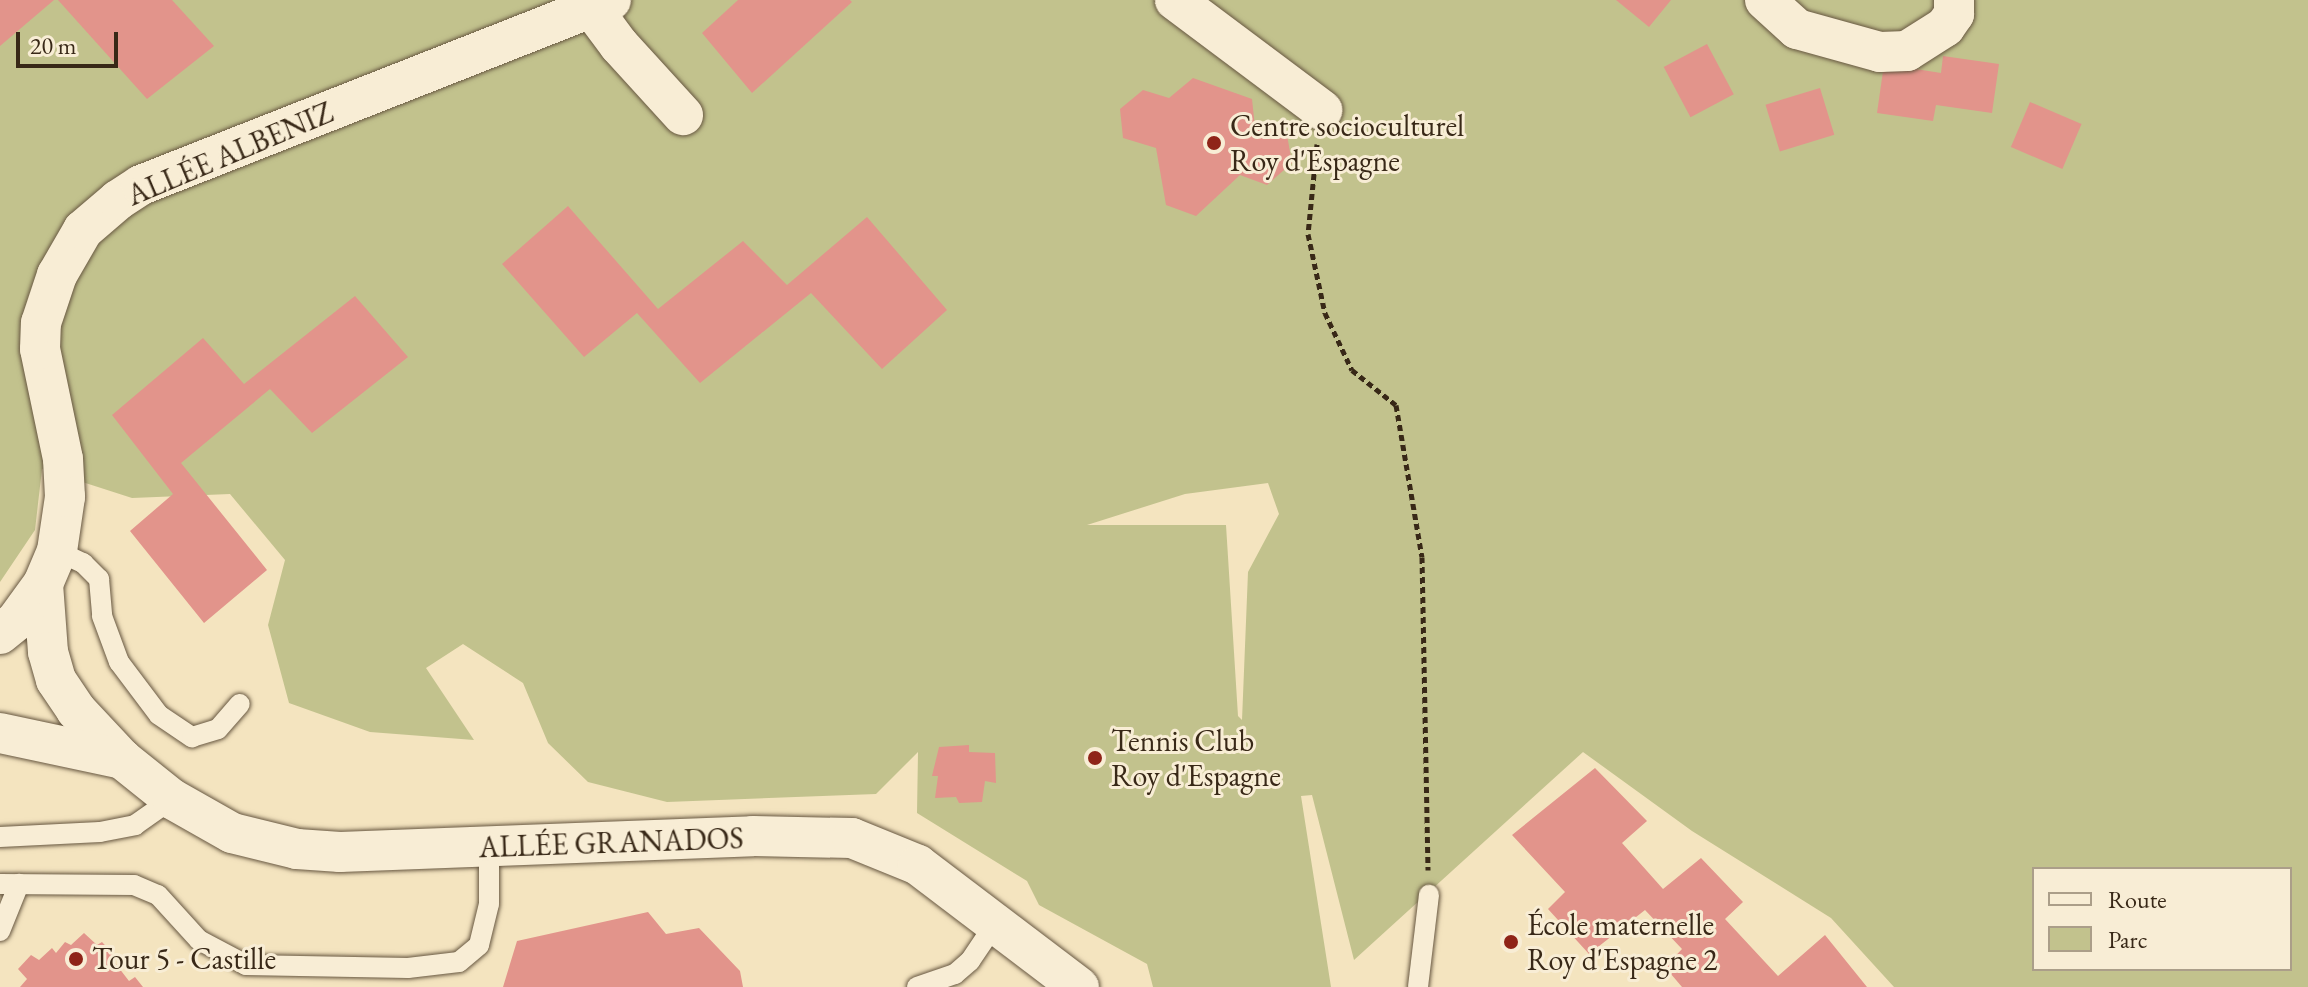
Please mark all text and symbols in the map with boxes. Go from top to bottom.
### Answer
scale bar [20,16,122,66]
text: 20 m [30,30,77,61]
street label: ALLÉE ALBENIZ [121,94,339,214]
place label: Centre socioculturel Roy d'Espagne [1230,108,1464,178]
marker: Centre socioculturel Roy d'Espagne [1205,134,1223,152]
place label: Tennis Club Roy d'Espagne [1111,723,1281,794]
marker: Tennis Club Roy d'Espagne [1086,749,1104,767]
street label: ALLÉE GRANADOS [478,820,744,866]
legend [2032,867,2292,971]
text: Route [2108,884,2167,915]
place label: École maternelle Roy d'Espagne 2 [1527,907,1717,978]
text: Parc [2108,924,2147,955]
marker: École maternelle Roy d'Espagne 2 [1502,933,1520,951]
place label: Tour 5 - Castille [92,941,276,977]
marker: Tour 5 - Castille [67,950,85,968]

